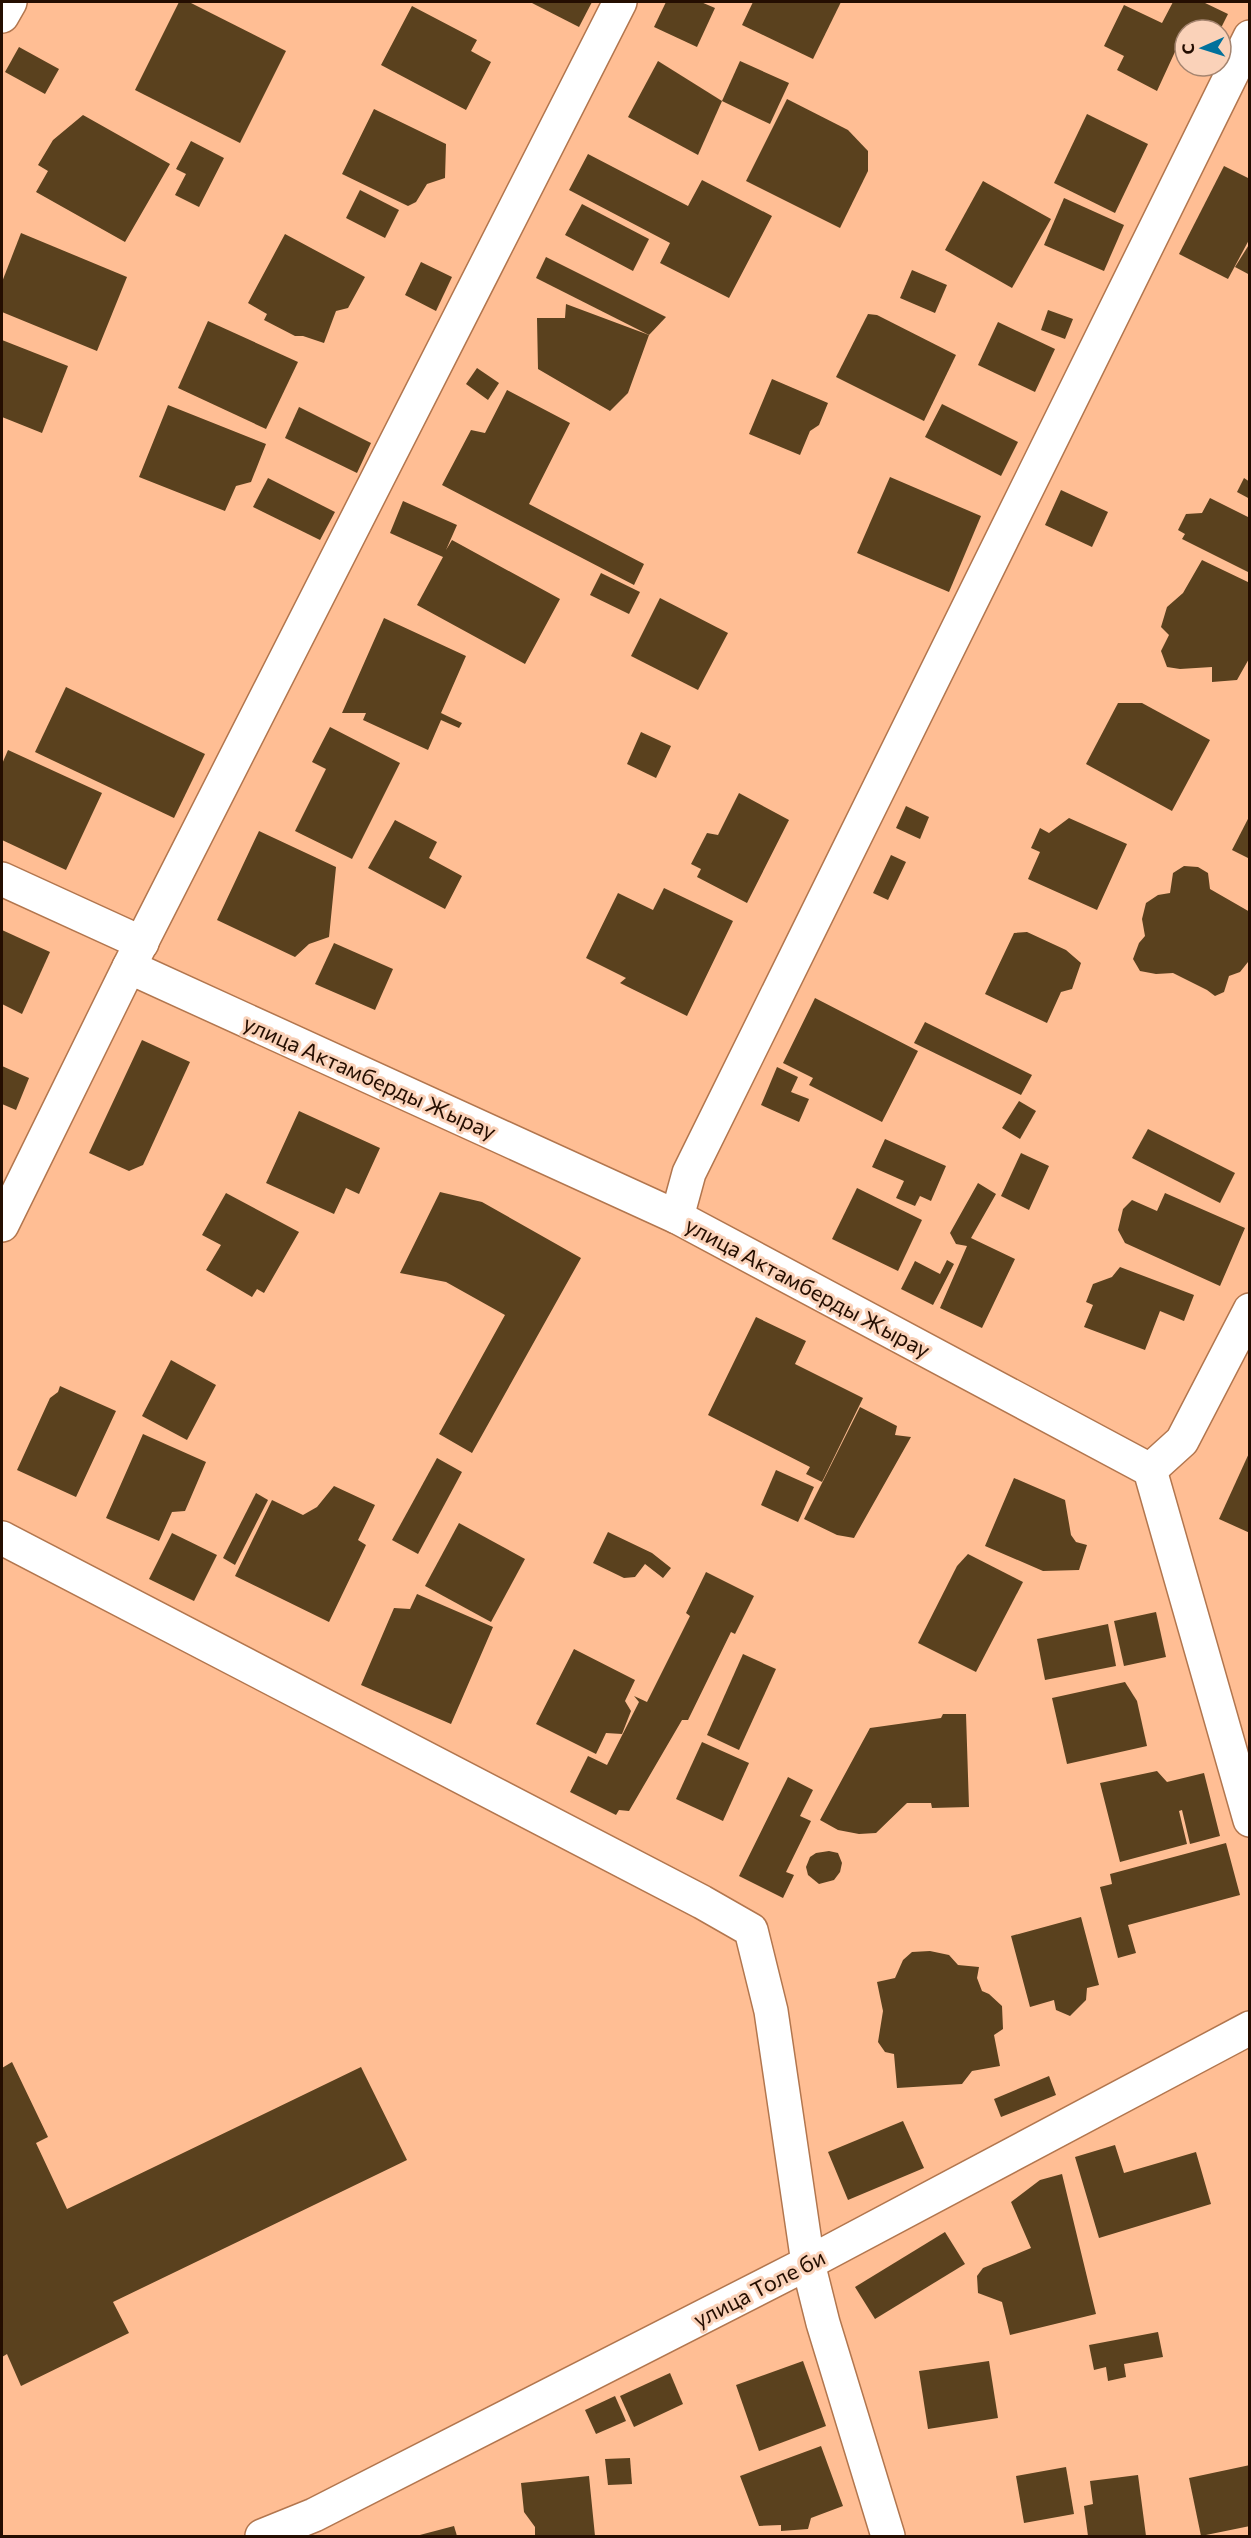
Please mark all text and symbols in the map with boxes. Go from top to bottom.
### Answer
north arrow [1173,18,1233,78]
text: С [1178,43,1197,55]
street label: улица Актамберды Жырау [240,1009,500,1145]
street label: улица Актамберды Жырау [681,1211,935,1363]
street label: улица Толе би [689,2243,829,2333]

